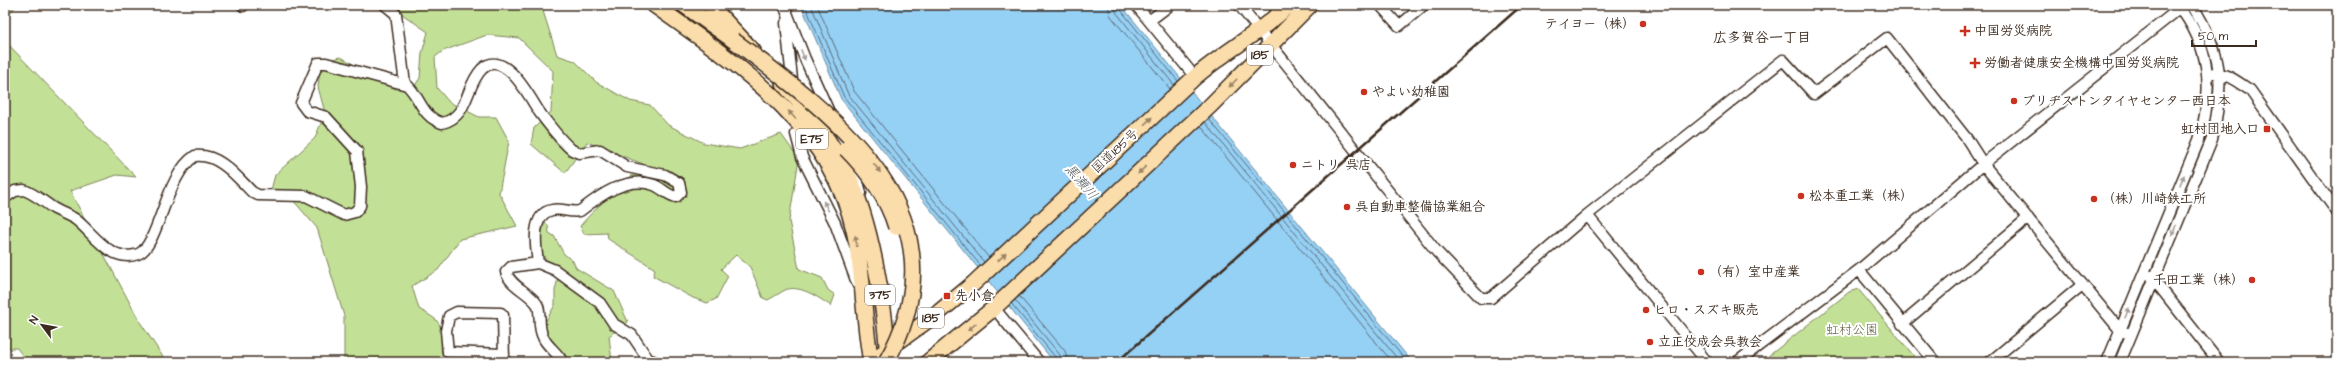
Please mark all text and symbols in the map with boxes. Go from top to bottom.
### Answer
place label: テイヨー（株） [1545,15,1635,33]
marker: テイヨー（株） [1638,19,1648,29]
place label: 中国労災病院 [1974,22,2052,40]
scale bar [2192,22,2256,48]
marker: 中国労災病院 [1959,25,1971,37]
district label: 広多賀谷一丁目 [1713,28,1811,48]
text: 50 m [2198,28,2229,45]
road number: 185 [1247,45,1273,65]
one-way arrow [800,49,806,61]
place label: 労働者健康安全機構中国労災病院 [1984,54,2179,72]
marker: 労働者健康安全機構中国労災病院 [1969,57,1981,69]
one-way arrow [1229,78,1238,88]
place label: やよい幼稚園 [1372,83,1450,101]
marker: やよい幼稚園 [1359,87,1369,97]
place label: ブリヂストンタイヤセンター西日本 [2022,92,2232,110]
marker: ブリヂストンタイヤセンター西日本 [2009,96,2019,106]
one-way arrow [787,110,797,120]
one-way arrow [1143,116,1153,126]
place label: 虹村団地入口 [2181,120,2259,138]
marker: 虹村団地入口 [2262,124,2272,134]
street label: 国道185号 [1088,125,1142,177]
road number: E75 [796,129,828,149]
place label: ニトリ 呉店 [1301,156,1371,174]
water label: 黒瀬川 [1060,160,1102,204]
marker: ニトリ 呉店 [1288,160,1298,170]
one-way arrow [873,163,881,174]
one-way arrow [1137,165,1147,175]
one-way arrow [2179,173,2185,185]
place label: 松本重工業（株） [1809,187,1913,205]
place label: （株）川崎鉄工所 [2102,190,2206,208]
marker: 松本重工業（株） [1796,191,1806,201]
marker: （株）川崎鉄工所 [2089,194,2099,204]
place label: 呉自動車整備協業組合 [1355,198,1485,216]
one-way arrow [823,200,829,212]
marker: 呉自動車整備協業組合 [1342,202,1352,212]
one-way arrow [2171,224,2177,236]
one-way arrow [853,235,859,247]
one-way arrow [997,253,1007,262]
place label: （有）室中産業 [1709,263,1800,281]
marker: （有）室中産業 [1696,267,1706,277]
place label: 千田工業（株） [2153,271,2244,289]
marker: 千田工業（株） [2247,275,2257,285]
road number: 375 [865,285,895,305]
place label: 先小倉 [955,287,994,305]
marker: 先小倉 [942,291,952,301]
place label: ヒロ・スズキ販売 [1654,301,1759,319]
north arrow [22,305,62,345]
marker: ヒロ・スズキ販売 [1641,305,1651,315]
one-way arrow [2124,306,2130,318]
road number: 185 [918,308,944,328]
text: N [26,313,42,327]
park label: 虹村公園 [1826,321,1878,339]
one-way arrow [966,323,977,332]
place label: 立正佼成会呉教会 [1658,333,1762,351]
marker: 立正佼成会呉教会 [1645,337,1655,347]

